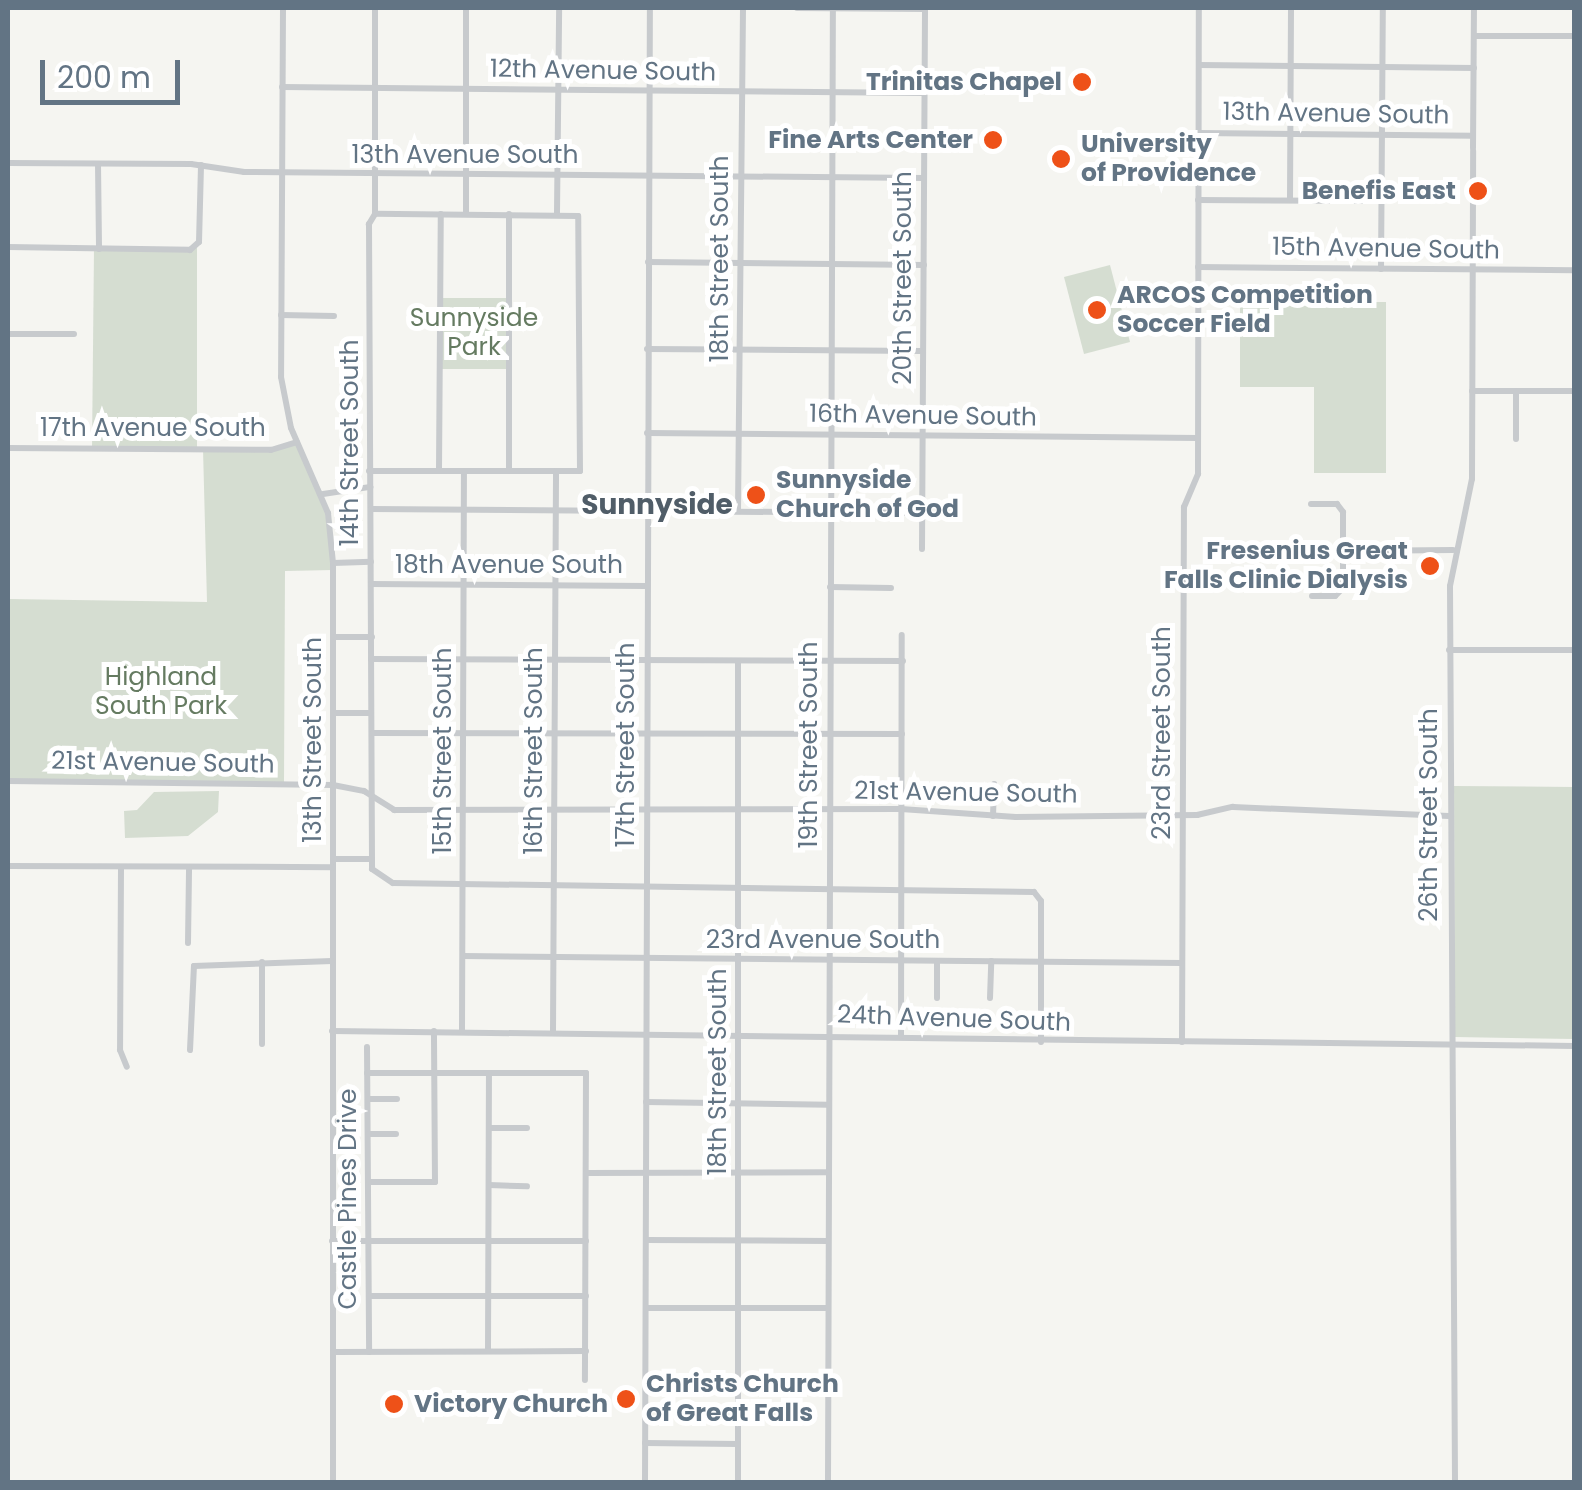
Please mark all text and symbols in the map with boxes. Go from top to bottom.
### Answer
scale bar [45,40,185,102]
street label: 12th Avenue South [490,54,716,88]
text: 200 m [57,56,151,99]
place label: Trinitas Chapel [866,67,1062,97]
marker: Trinitas Chapel [1071,71,1093,93]
street label: 13th Avenue South [1222,97,1450,131]
place label: Fine Arts Center [768,125,973,155]
marker: Fine Arts Center [982,129,1004,151]
place label: University of Providence [1081,130,1256,189]
street label: 13th Avenue South [352,140,578,170]
marker: University of Providence [1050,148,1072,170]
street label: 18th Street South [705,155,735,363]
street label: 20th Street South [888,171,918,385]
place label: Benefis East [1302,176,1456,206]
marker: Benefis East [1465,178,1491,204]
street label: 15th Avenue South [1272,232,1500,266]
place label: ARCOS Competition Soccer Field [1117,281,1373,340]
marker: ARCOS Competition Soccer Field [1086,299,1108,321]
park label: Sunnyside Park [410,304,538,363]
street label: 14th Street South [335,339,365,547]
street label: 16th Avenue South [809,399,1037,433]
street label: 17th Avenue South [40,413,266,443]
place label: Sunnyside Church of God [776,466,959,525]
marker: Sunnyside Church of God [745,484,767,506]
district label: Sunnyside [581,488,733,522]
place label: Fresenius Great Falls Clinic Dialysis [1164,537,1408,596]
street label: 18th Avenue South [395,550,623,580]
marker: Fresenius Great Falls Clinic Dialysis [1417,553,1443,579]
street label: 23rd Street South [1147,626,1177,840]
street label: 13th Street South [298,637,328,843]
street label: 19th Street South [794,641,824,849]
street label: 17th Street South [611,642,641,848]
street label: 15th Street South [428,647,458,855]
street label: 16th Street South [519,647,549,855]
park label: Highland South Park [95,663,227,722]
street label: 26th Street South [1414,708,1444,922]
street label: 21st Avenue South [51,746,275,780]
street label: 21st Avenue South [854,776,1078,810]
street label: 23rd Avenue South [706,925,940,955]
street label: 18th Street South [703,968,733,1176]
street label: 24th Avenue South [836,1000,1072,1038]
street label: Castle Pines Drive [333,1088,363,1310]
place label: Christs Church of Great Falls [646,1370,839,1429]
marker: Christs Church of Great Falls [615,1388,637,1410]
place label: Victory Church [414,1389,608,1419]
marker: Victory Church [383,1393,405,1415]

